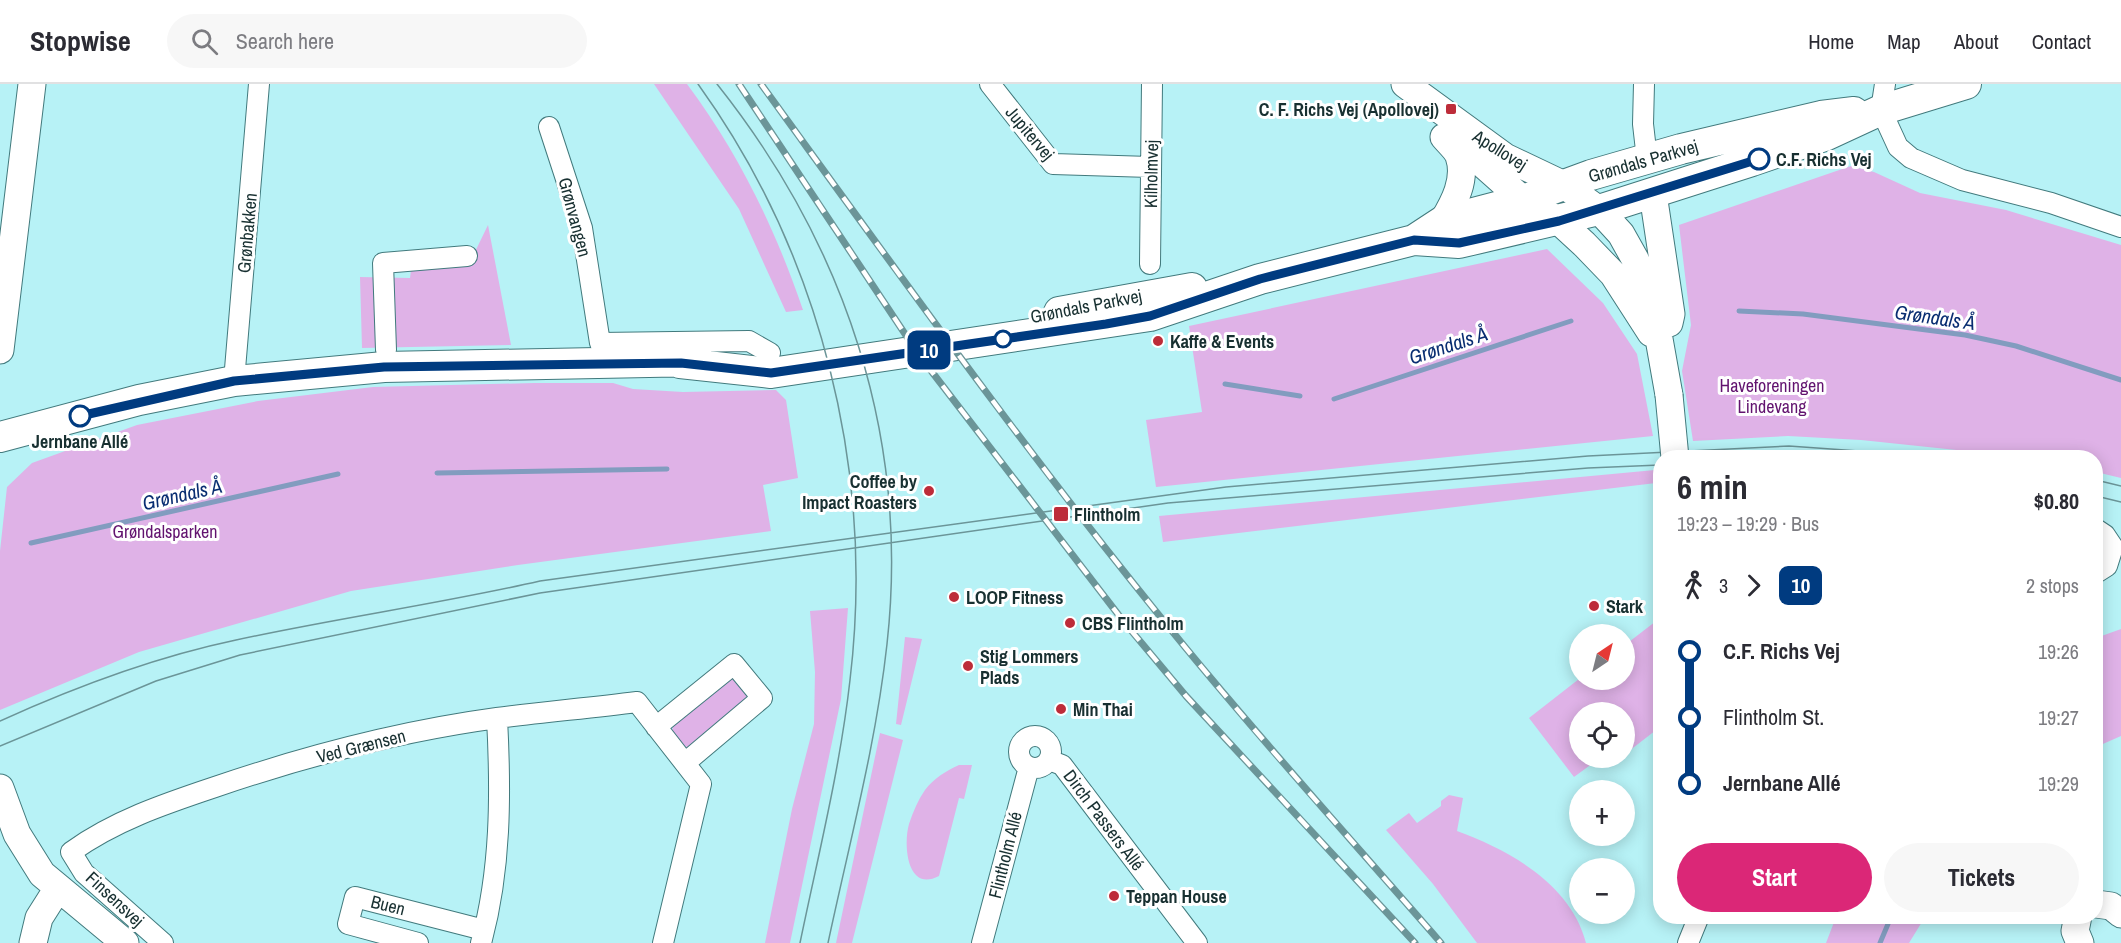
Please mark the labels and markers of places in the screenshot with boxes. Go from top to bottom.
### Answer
place label: C. F. Richs Vej (Apollovej) [1259,97,1439,122]
marker: C. F. Richs Vej (Apollovej) [1444,102,1458,116]
place label: C.F. Richs Vej [1776,147,1872,172]
marker: C.F. Richs Vej [1748,148,1770,170]
place label: Kaffe & Events [1170,329,1274,354]
unlabelled marker [994,330,1012,348]
marker: Kaffe & Events [1151,334,1165,348]
marker: Jernbane Allé [69,405,91,427]
place label: Jernbane Allé [32,429,128,454]
place label: Coffee by Impact Roasters [802,469,918,515]
marker: Coffee by Impact Roasters [922,484,936,498]
place label: Flintholm [1074,502,1140,527]
marker: Flintholm [1052,505,1070,523]
place label: LOOP Fitness [966,585,1063,610]
marker: LOOP Fitness [947,590,961,604]
place label: Stark [1606,594,1644,619]
marker: Stark [1587,599,1601,613]
place label: CBS Flintholm [1082,611,1184,636]
marker: CBS Flintholm [1063,616,1077,630]
place label: Stig Lommers Plads [980,644,1078,690]
marker: Stig Lommers Plads [961,659,975,673]
place label: Min Thai [1073,697,1133,722]
marker: Min Thai [1054,702,1068,716]
place label: Teppan House [1126,884,1227,909]
marker: Teppan House [1107,889,1121,903]

